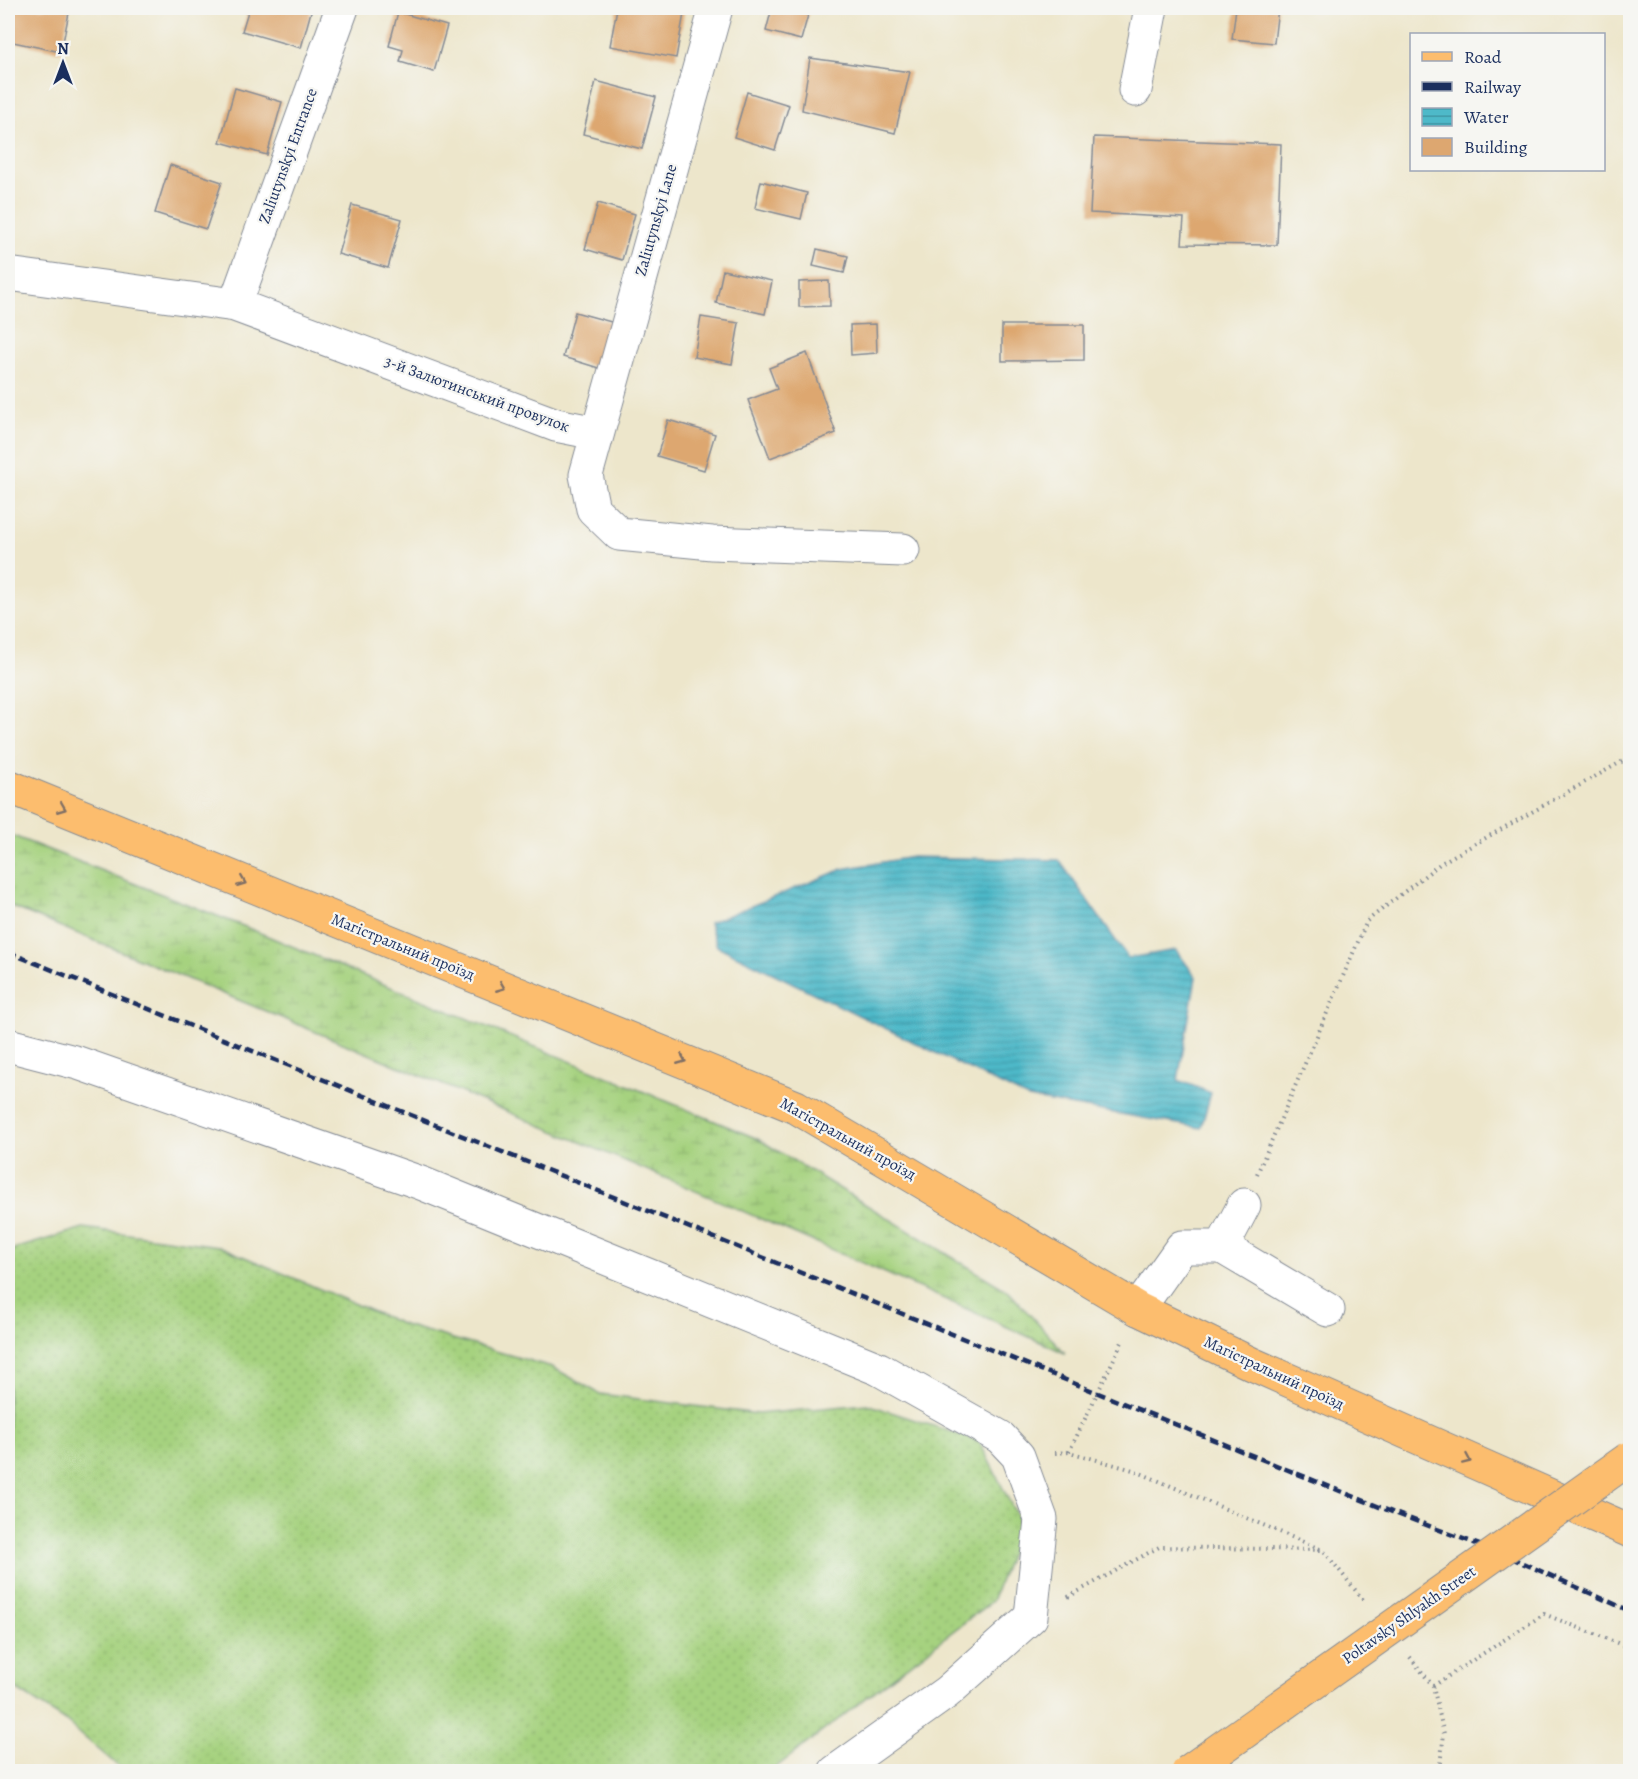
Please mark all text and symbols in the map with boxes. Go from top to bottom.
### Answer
north arrow [33,33,93,93]
legend [1410,33,1605,171]
text: N [57,38,69,60]
text: Road [1464,45,1502,69]
text: Railway [1464,75,1522,99]
street label: Zaliutynskyi Entrance [253,85,323,227]
text: Water [1463,105,1509,129]
text: Building [1464,135,1528,159]
street label: Zaliutynskyi Lane [630,161,682,279]
street label: 3-й Залютинський провулок [381,350,573,438]
one-way arrow [55,801,66,813]
one-way arrow [236,875,247,887]
street label: Магістральний проїзд [328,908,478,986]
one-way arrow [495,980,506,992]
one-way arrow [675,1053,686,1065]
street label: Магістральний проїзд [776,1092,920,1186]
street label: Магістральний проїзд [1200,1331,1348,1415]
one-way arrow [1461,1453,1472,1465]
street label: Poltavsky Shlyakh Street [1338,1561,1480,1669]

